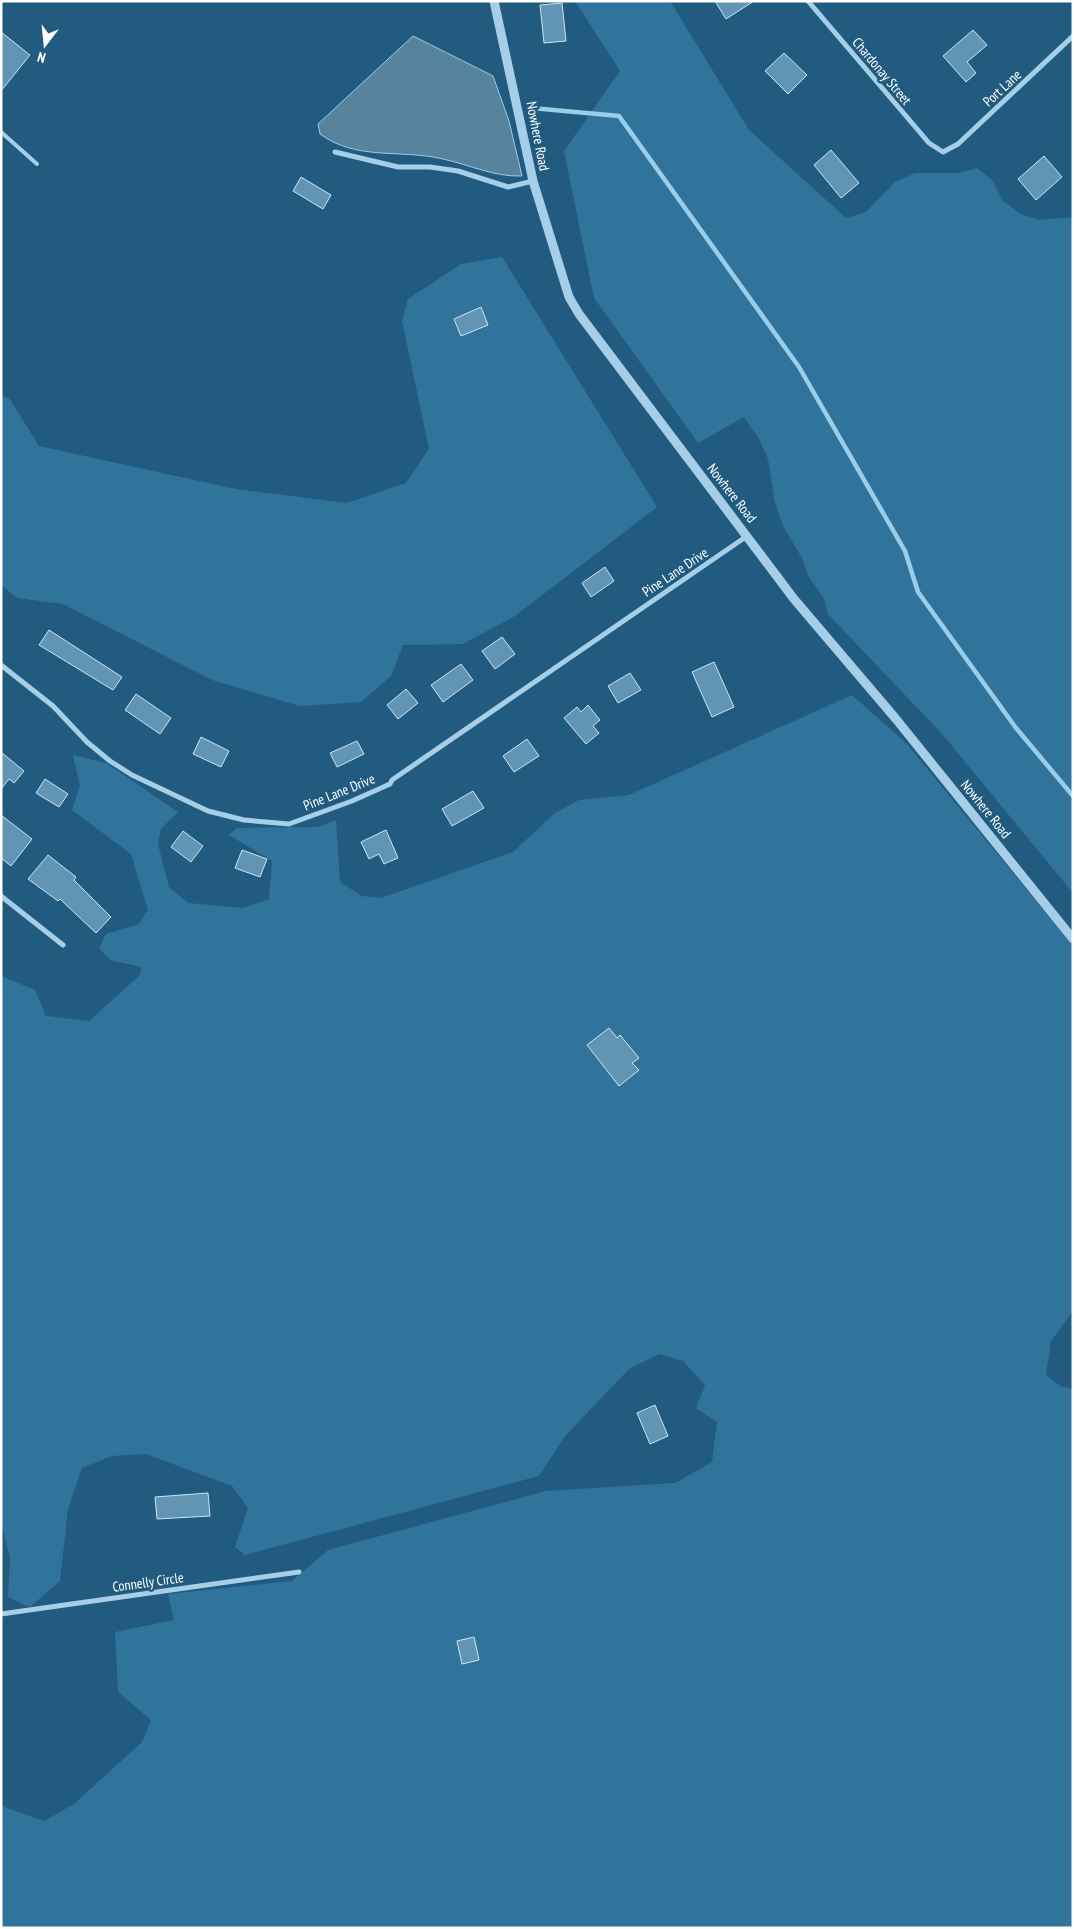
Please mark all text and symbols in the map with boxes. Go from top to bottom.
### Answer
north arrow [20,20,70,70]
street label: Chardonay Street [849,34,916,109]
text: N [35,48,48,67]
street label: Port Lane [979,66,1025,110]
street label: Nowhere Road [522,100,554,172]
street label: Nowhere Road [703,460,761,526]
street label: Pine Lane Drive [639,543,712,601]
street label: Pine Lane Drive [300,769,378,815]
street label: Nowhere Road [957,776,1015,842]
street label: Connelly Circle [111,1568,185,1596]

